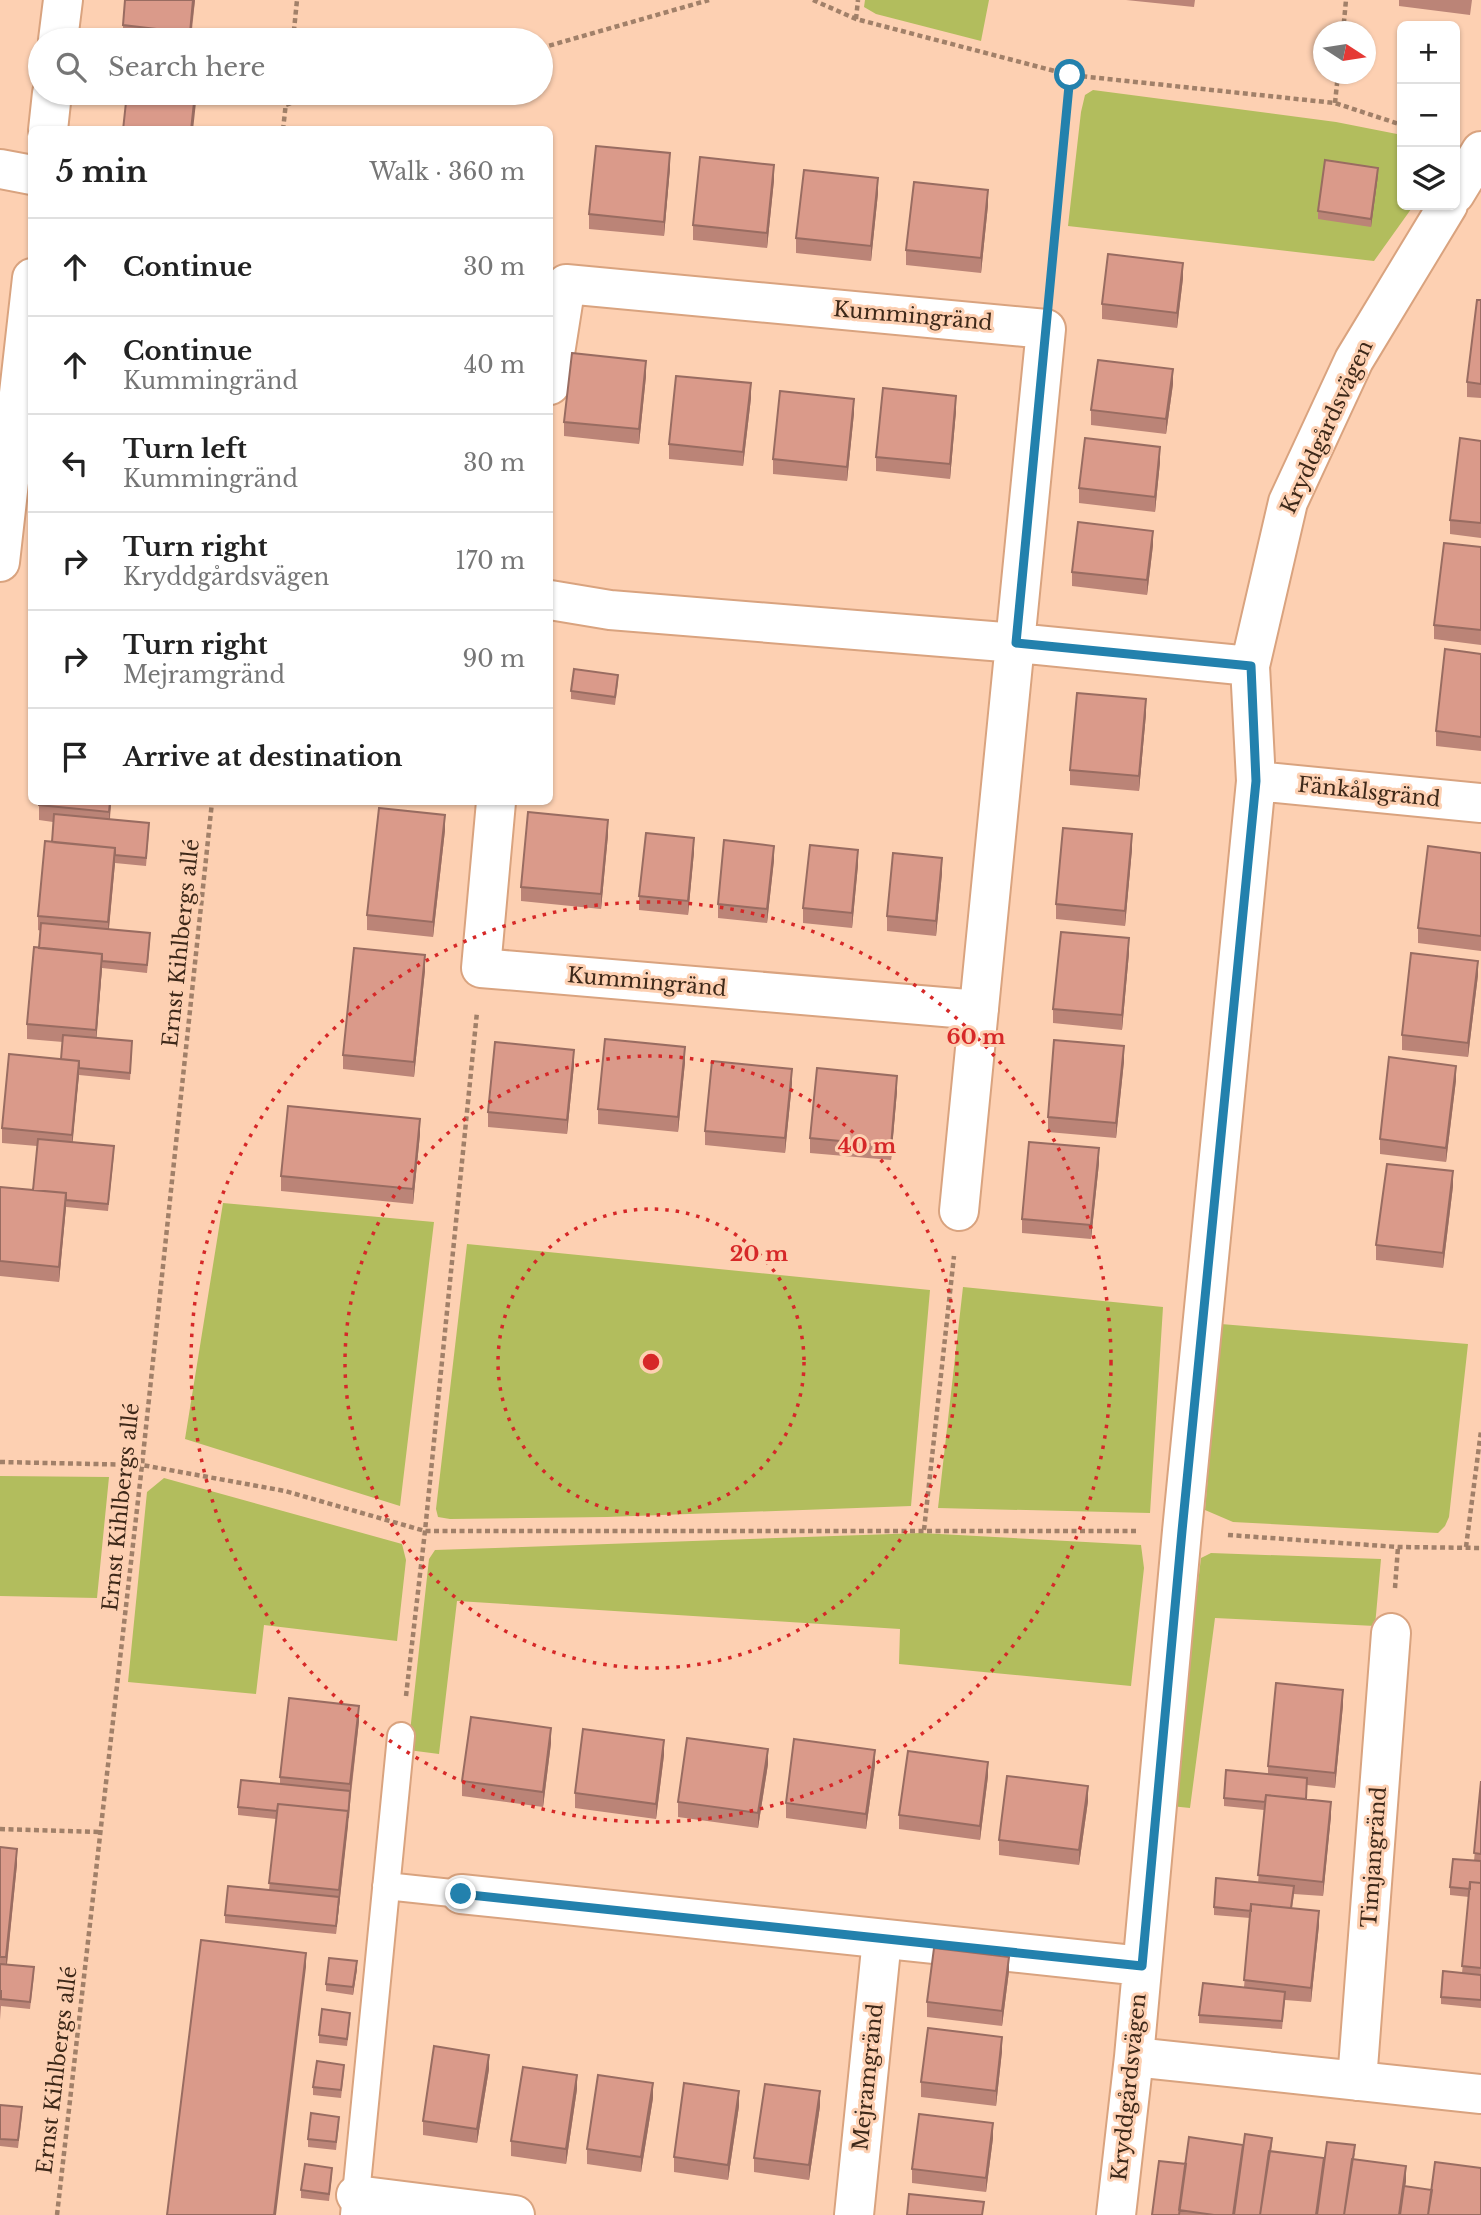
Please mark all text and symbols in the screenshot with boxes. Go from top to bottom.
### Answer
north arrow [1313,21,1376,84]
map controls [1397,21,1460,210]
button: + [1397,21,1460,84]
search box [28,28,553,105]
icon: search [52,48,90,86]
text: Search here [108,51,265,83]
route start [1054,59,1085,90]
button: − [1397,84,1460,147]
button: layers [1397,147,1460,210]
text: 5 min [56,153,148,190]
text: Walk · 360 m [369,158,525,186]
icon: ahead [56,248,94,286]
text: Continue [123,251,252,283]
text: 30 m [463,253,525,281]
street label: Kummingränd [832,296,994,336]
text: Continue [123,335,252,367]
street label: Kryddgårdsvägen [1275,336,1379,518]
icon: ahead [56,346,94,384]
text: 40 m [464,351,525,379]
text: Kummingränd [123,367,298,395]
text: Turn left [123,433,247,465]
icon: left [56,444,94,482]
text: 30 m [463,449,525,477]
text: Kummingränd [123,465,298,493]
text: Turn right [123,531,268,563]
icon: right [56,542,94,580]
text: 170 m [455,547,525,575]
text: Kryddgårdsvägen [123,563,329,591]
text: Turn right [123,629,268,661]
icon: right [56,640,94,678]
text: 90 m [463,645,525,673]
text: Mejramgränd [123,661,285,689]
icon: arrive [56,738,94,776]
text: Arrive at destination [123,741,403,773]
street label: Fänkålsgränd [1296,772,1442,812]
street label: Ernst Kihlbergs allé [157,838,205,1048]
street label: Kummingränd [566,962,728,1002]
text: 60 m [947,1024,1005,1050]
text: 40 m [838,1133,896,1159]
text: 20 m [730,1241,788,1267]
centre of rings [639,1350,663,1374]
street label: Ernst Kihlbergs allé [97,1402,145,1612]
street label: Timjangränd [1356,1786,1392,1928]
route end [445,1878,476,1909]
street label: Ernst Kihlbergs allé [31,1965,83,2175]
street label: Kryddgårdsvägen [1106,1992,1152,2182]
street label: Mejramgränd [847,2002,889,2152]

